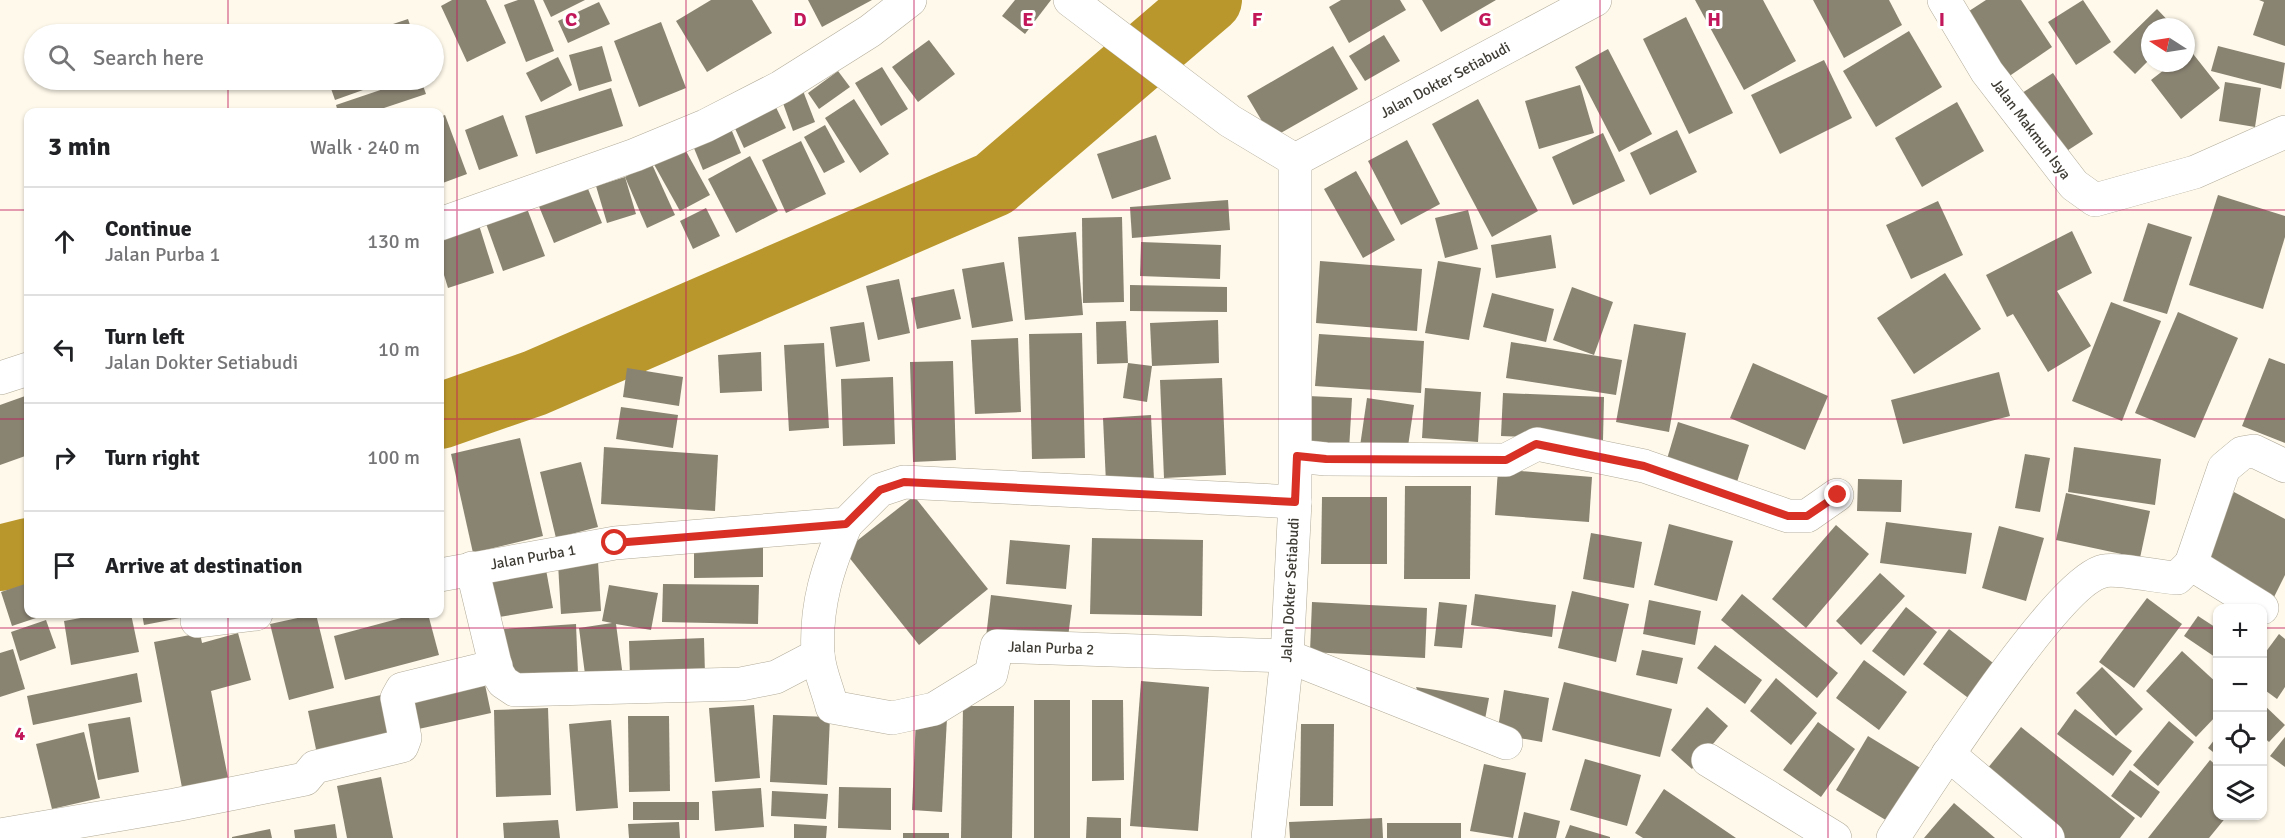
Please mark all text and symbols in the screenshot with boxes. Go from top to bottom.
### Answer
text: C [565,7,577,32]
text: D [793,7,807,32]
text: E [1022,7,1034,32]
text: F [1252,7,1263,32]
text: G [1478,7,1492,32]
text: H [1707,7,1721,32]
text: I [1939,7,1945,32]
north arrow [2141,18,2195,72]
search box [24,24,444,90]
street label: Jalan Dokter Setiabudi [1377,38,1513,122]
icon: search [45,41,78,74]
text: Search here [93,44,204,71]
street label: Jalan Makmun Isya [1987,75,2075,183]
text: 3 min [48,131,111,163]
text: Walk · 240 m [310,135,420,160]
text: Continue [105,215,192,242]
icon: ahead [48,225,81,258]
text: 130 m [367,229,420,254]
text: Jalan Purba 1 [105,242,220,267]
text: Turn left [105,323,185,350]
icon: left [48,333,81,366]
text: 10 m [378,337,420,362]
text: Jalan Dokter Setiabudi [105,350,298,375]
icon: right [48,441,81,474]
text: Turn right [105,444,200,471]
text: 100 m [367,445,420,470]
route end [1824,481,1850,507]
street label: Jalan Dokter Setiabudi [1277,517,1303,663]
route start [601,529,627,555]
street label: Jalan Purba 1 [489,541,577,573]
icon: arrive [48,549,81,582]
text: Arrive at destination [105,552,302,579]
map controls [2213,604,2267,820]
button: + [2213,604,2267,658]
street label: Jalan Purba 2 [1008,637,1094,659]
button: − [2213,658,2267,712]
button: locate [2213,712,2267,766]
text: 4 [15,721,26,746]
button: layers [2213,766,2267,820]

